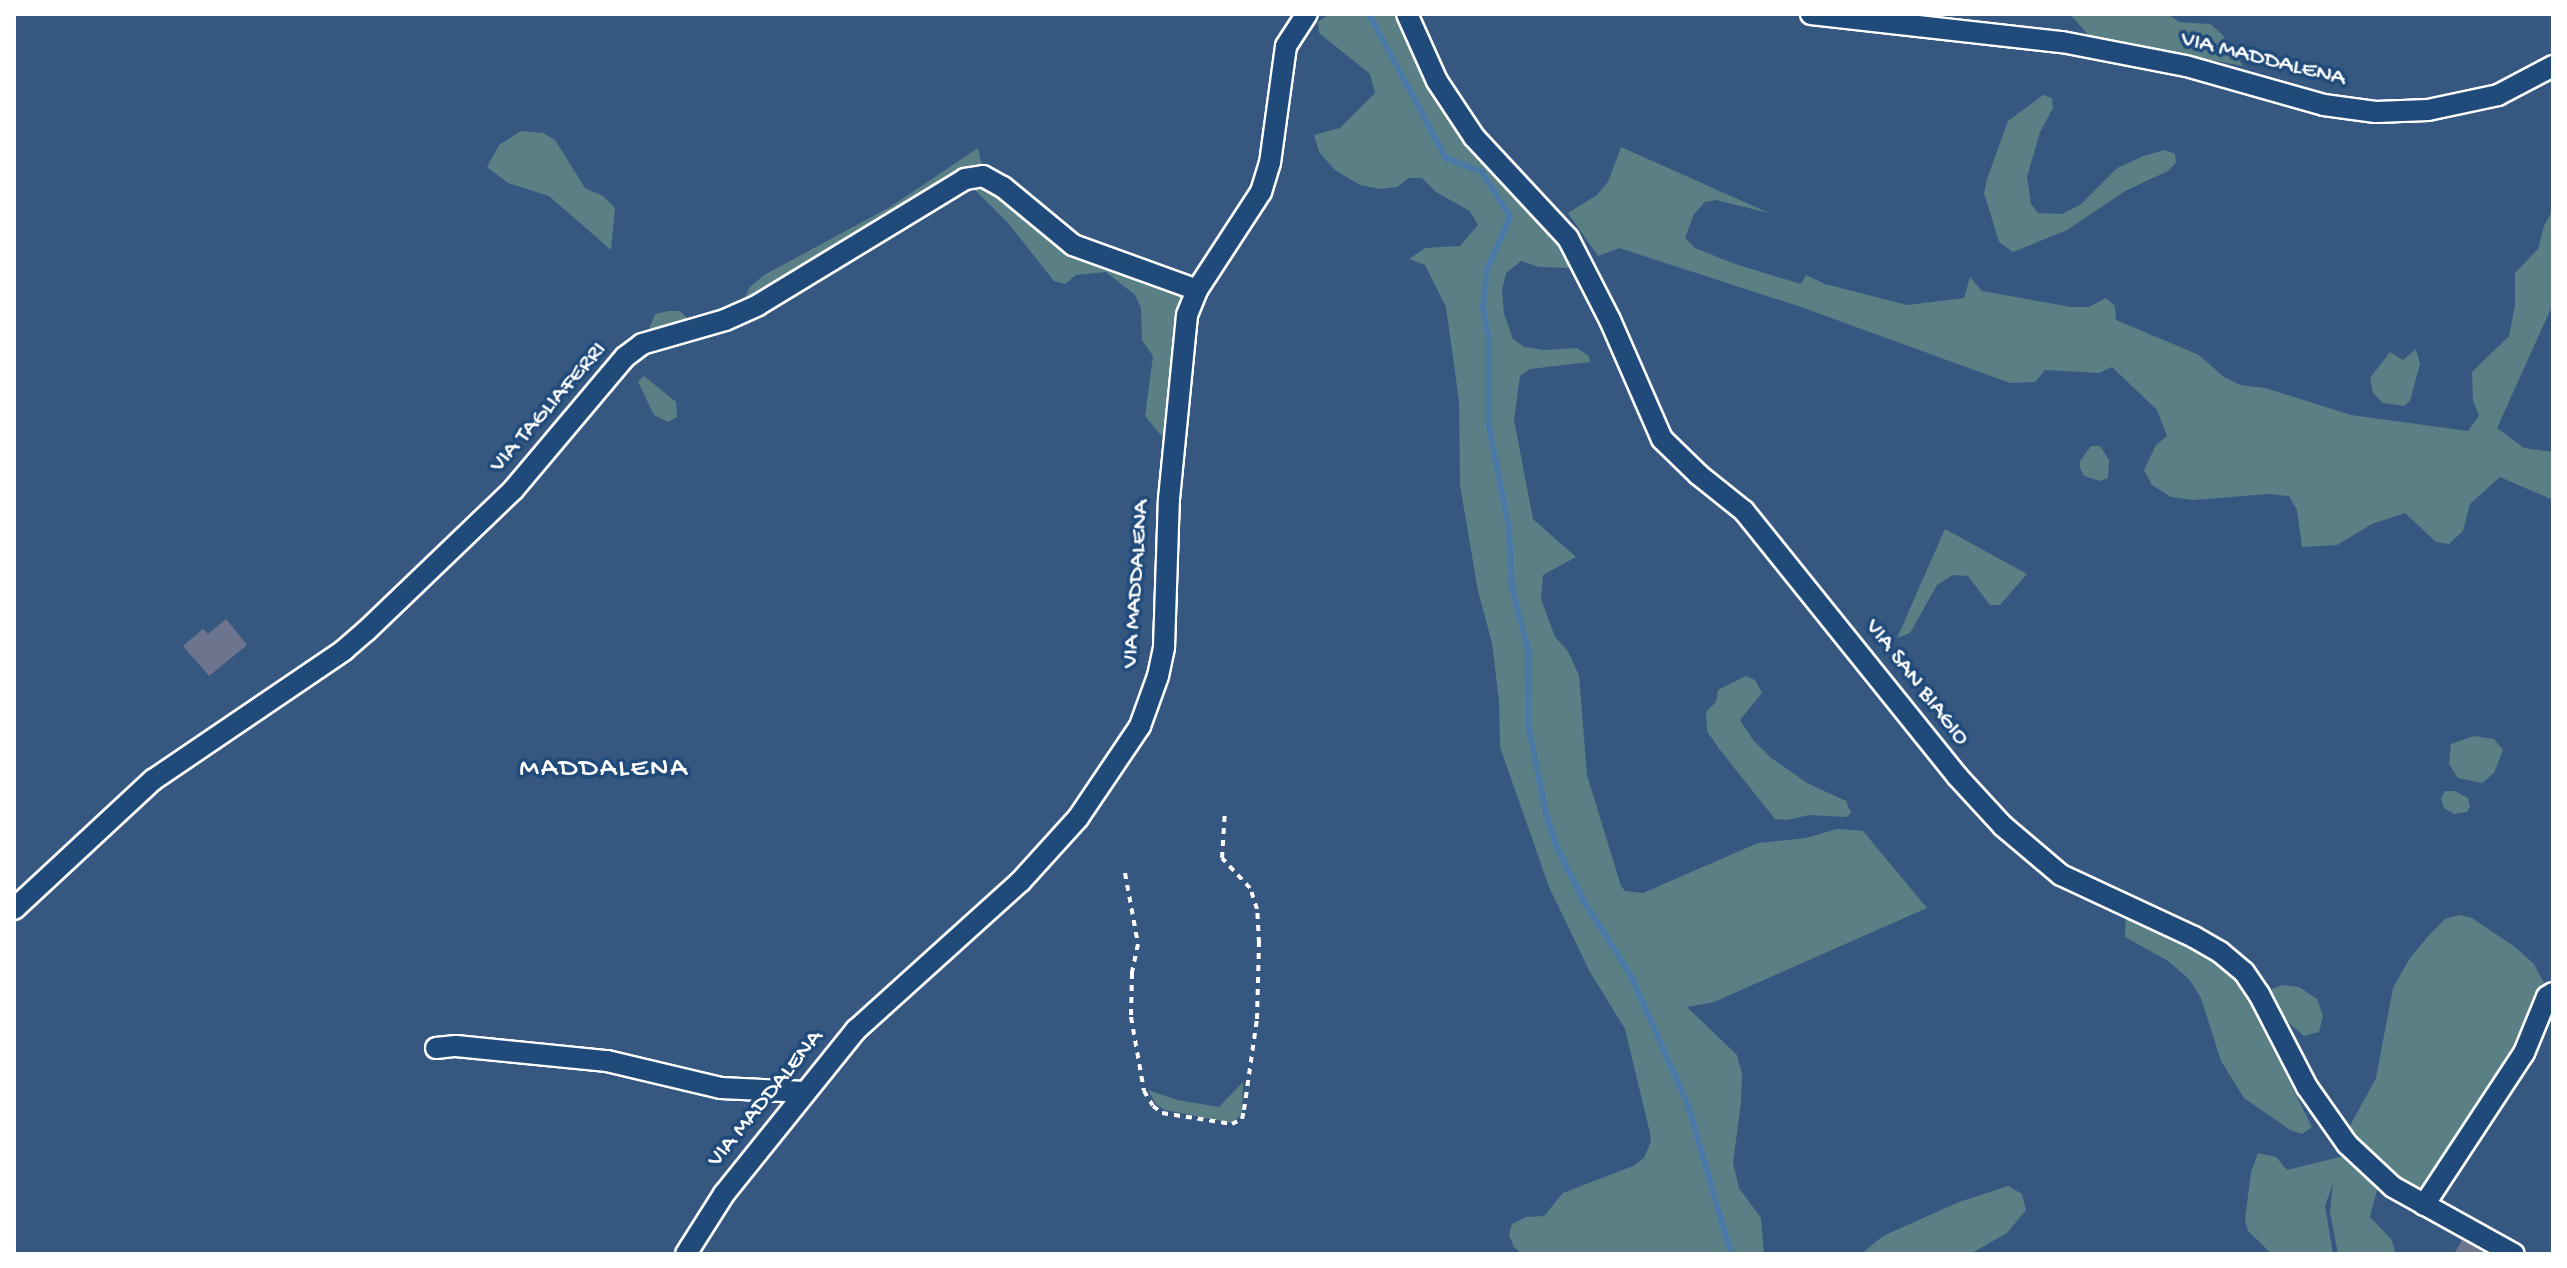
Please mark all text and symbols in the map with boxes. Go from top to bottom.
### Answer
street label: VIA MADDALENA [2178,26,2348,94]
street label: VIA TAGLIAFERRI [484,337,614,479]
street label: VIA MADDALENA [1117,499,1157,669]
street label: VIA SAN BIAGIO [1858,614,1974,752]
district label: MADDALENA [519,753,689,787]
street label: VIA MADDALENA [702,1024,830,1174]

